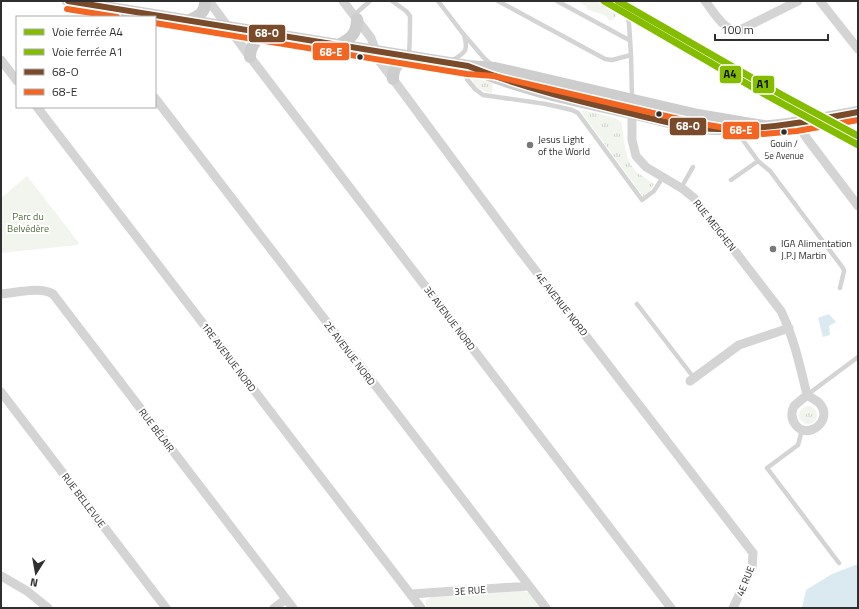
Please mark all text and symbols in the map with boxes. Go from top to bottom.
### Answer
legend [16,16,156,108]
scale bar [715,16,828,42]
text: 100 m [721,20,754,39]
text: Voie ferrée A4 [52,22,123,41]
line badge: 68-O [248,24,286,43]
text: 68-O [255,25,279,41]
text: Voie ferrée A1 [52,42,123,61]
line badge: 68-E [312,42,350,61]
text: 68-E [320,44,342,60]
unlabelled marker [355,52,365,62]
text: 68-O [52,62,79,81]
line badge: A4 [719,65,742,84]
text: A4 [724,66,736,82]
line badge: A1 [752,75,775,94]
text: A1 [757,76,769,92]
text: 68-E [52,82,78,101]
unlabelled marker [654,109,664,119]
line badge: 68-O [669,117,707,136]
text: 68-O [676,118,700,134]
line badge: 68-E [722,121,760,140]
text: 68-E [730,122,752,138]
marker: Gouin / 5e Avenue [779,127,789,137]
place label: Jesus Light of the World [538,132,590,159]
place label: Gouin / 5e Avenue [764,137,804,162]
marker: Jesus Light of the World [525,140,535,150]
street label: RUE MEIGHEN [690,196,740,254]
park label: Parc du Belvédère [7,209,49,236]
place label: IGA Alimentation J.P.J Martin [781,236,852,263]
marker: IGA Alimentation J.P.J Martin [768,244,778,254]
street label: 4E AVENUE NORD [532,269,591,339]
street label: 3E AVENUE NORD [420,283,479,354]
street label: 2E AVENUE NORD [320,318,379,389]
street label: 1RE AVENUE NORD [198,319,260,395]
street label: RUE BÉLAIR [135,405,178,455]
street label: RUE BELLEVUE [58,470,109,531]
north arrow [16,553,56,593]
street label: 4E RUE [733,563,758,599]
text: N [29,574,39,591]
street label: 3E RUE [454,582,487,599]

